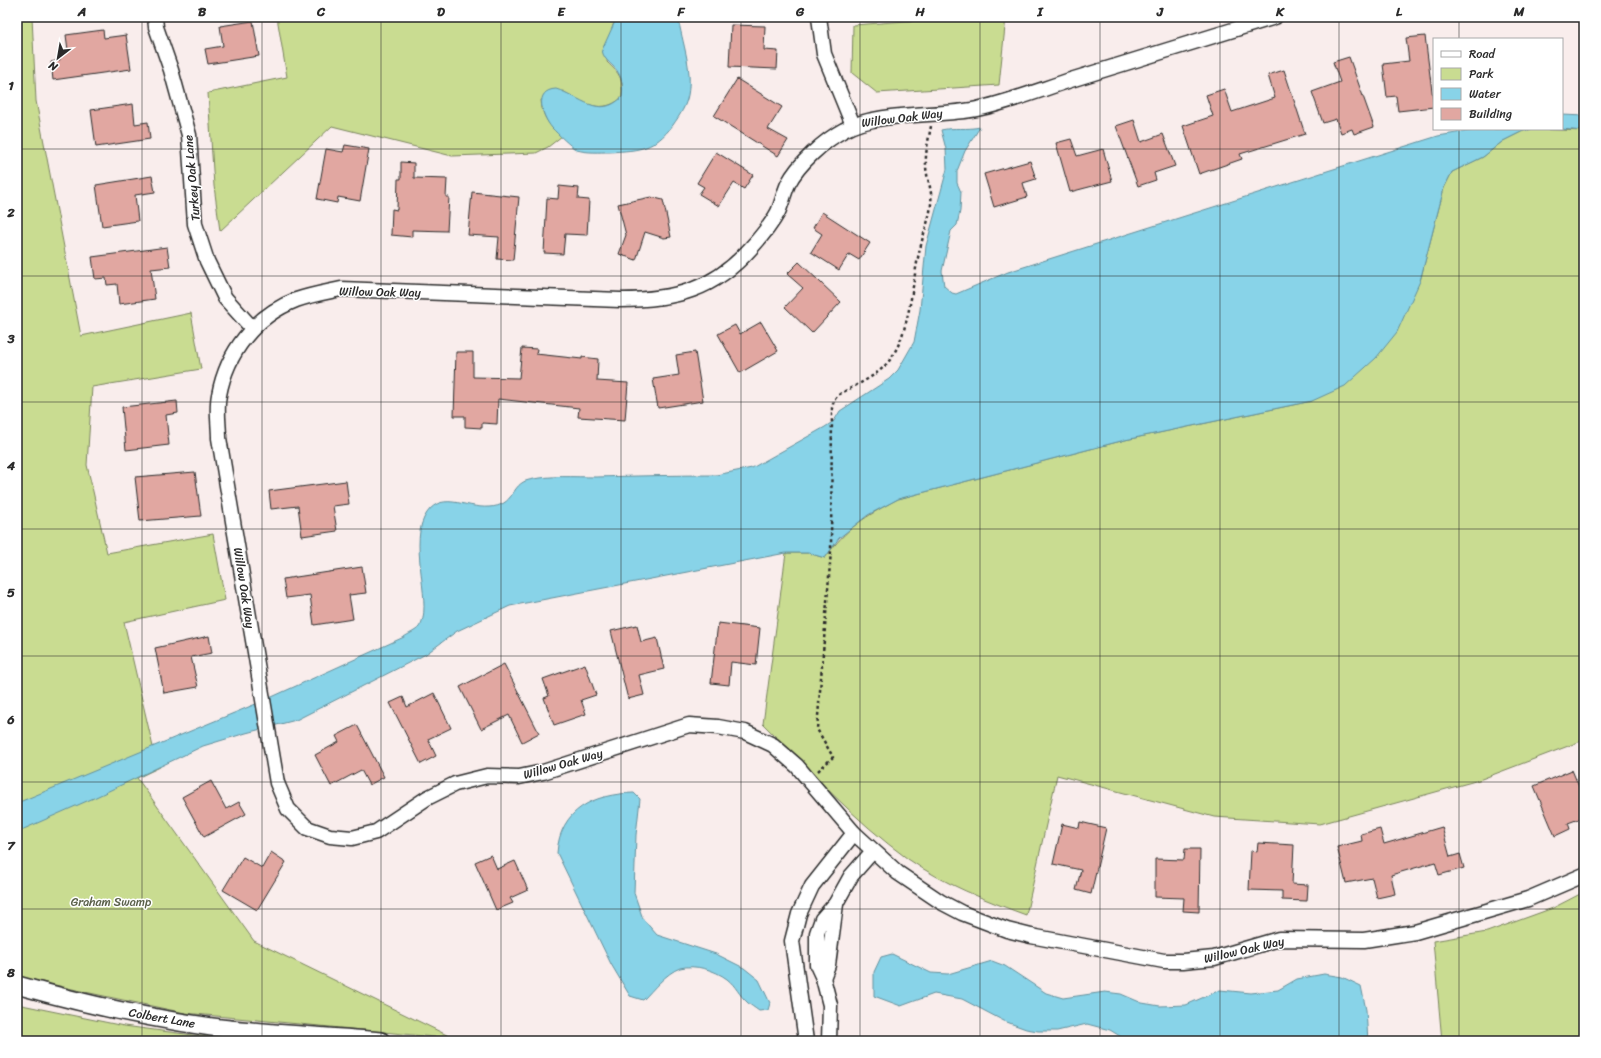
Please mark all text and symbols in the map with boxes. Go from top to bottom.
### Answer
text: A [77,0,86,23]
text: B [198,0,207,23]
text: C [316,0,326,23]
text: D [437,0,445,23]
text: E [557,0,566,23]
text: F [676,0,685,23]
text: G [795,0,805,23]
text: H [914,0,925,23]
text: I [1036,0,1044,23]
text: J [1156,0,1164,23]
text: K [1275,0,1285,23]
text: L [1396,0,1403,23]
text: M [1513,0,1525,23]
north arrow [38,38,78,78]
legend [1433,38,1563,130]
text: Road [1469,43,1496,65]
text: N [45,56,62,77]
text: Park [1469,63,1494,85]
text: 1 [8,74,14,97]
text: Water [1469,83,1502,105]
street label: Willow Oak Way [860,102,945,134]
text: Building [1469,103,1512,125]
street label: Turkey Oak Lane [177,134,207,222]
text: 2 [6,201,15,224]
street label: Willow Oak Way [339,280,422,304]
text: 3 [6,327,15,350]
text: 4 [6,454,16,477]
street label: Willow Oak Way [227,546,261,631]
text: 5 [7,581,15,604]
text: 6 [6,708,15,731]
street label: Willow Oak Way [521,742,606,786]
text: 7 [7,834,16,857]
park label: Graham Swamp [71,891,152,913]
street label: Willow Oak Way [1202,930,1287,970]
text: 8 [6,961,15,984]
street label: Colbert Lane [127,1001,197,1035]

